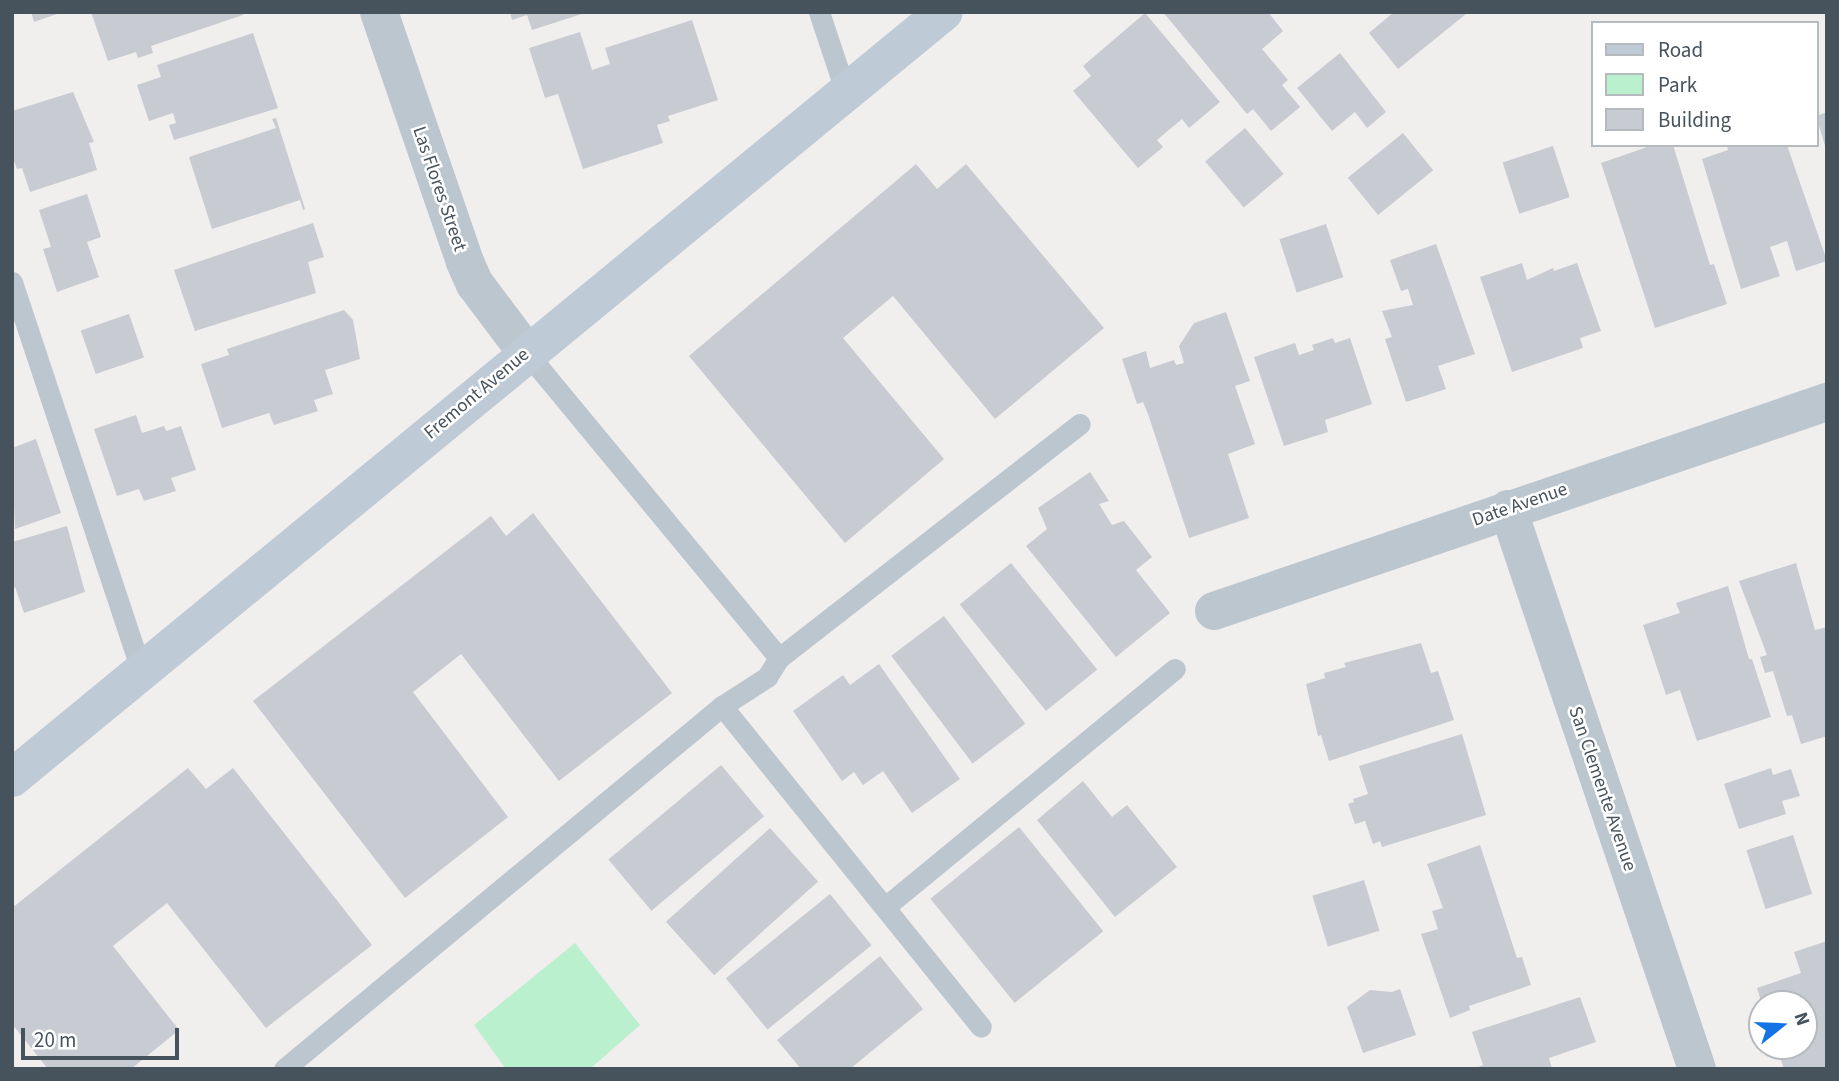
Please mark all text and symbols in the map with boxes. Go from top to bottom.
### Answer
legend [1590,21,1818,147]
text: Road [1658,35,1703,65]
text: Park [1658,70,1697,100]
text: Building [1658,105,1731,135]
street label: Las Flores Street [407,124,471,254]
street label: Fremont Avenue [420,343,534,445]
street label: Date Avenue [1470,478,1570,532]
street label: San Clemente Avenue [1563,704,1641,874]
north arrow [1748,990,1818,1060]
text: N [1787,1009,1816,1029]
scale bar [24,1014,182,1058]
text: 20 m [34,1025,76,1055]

